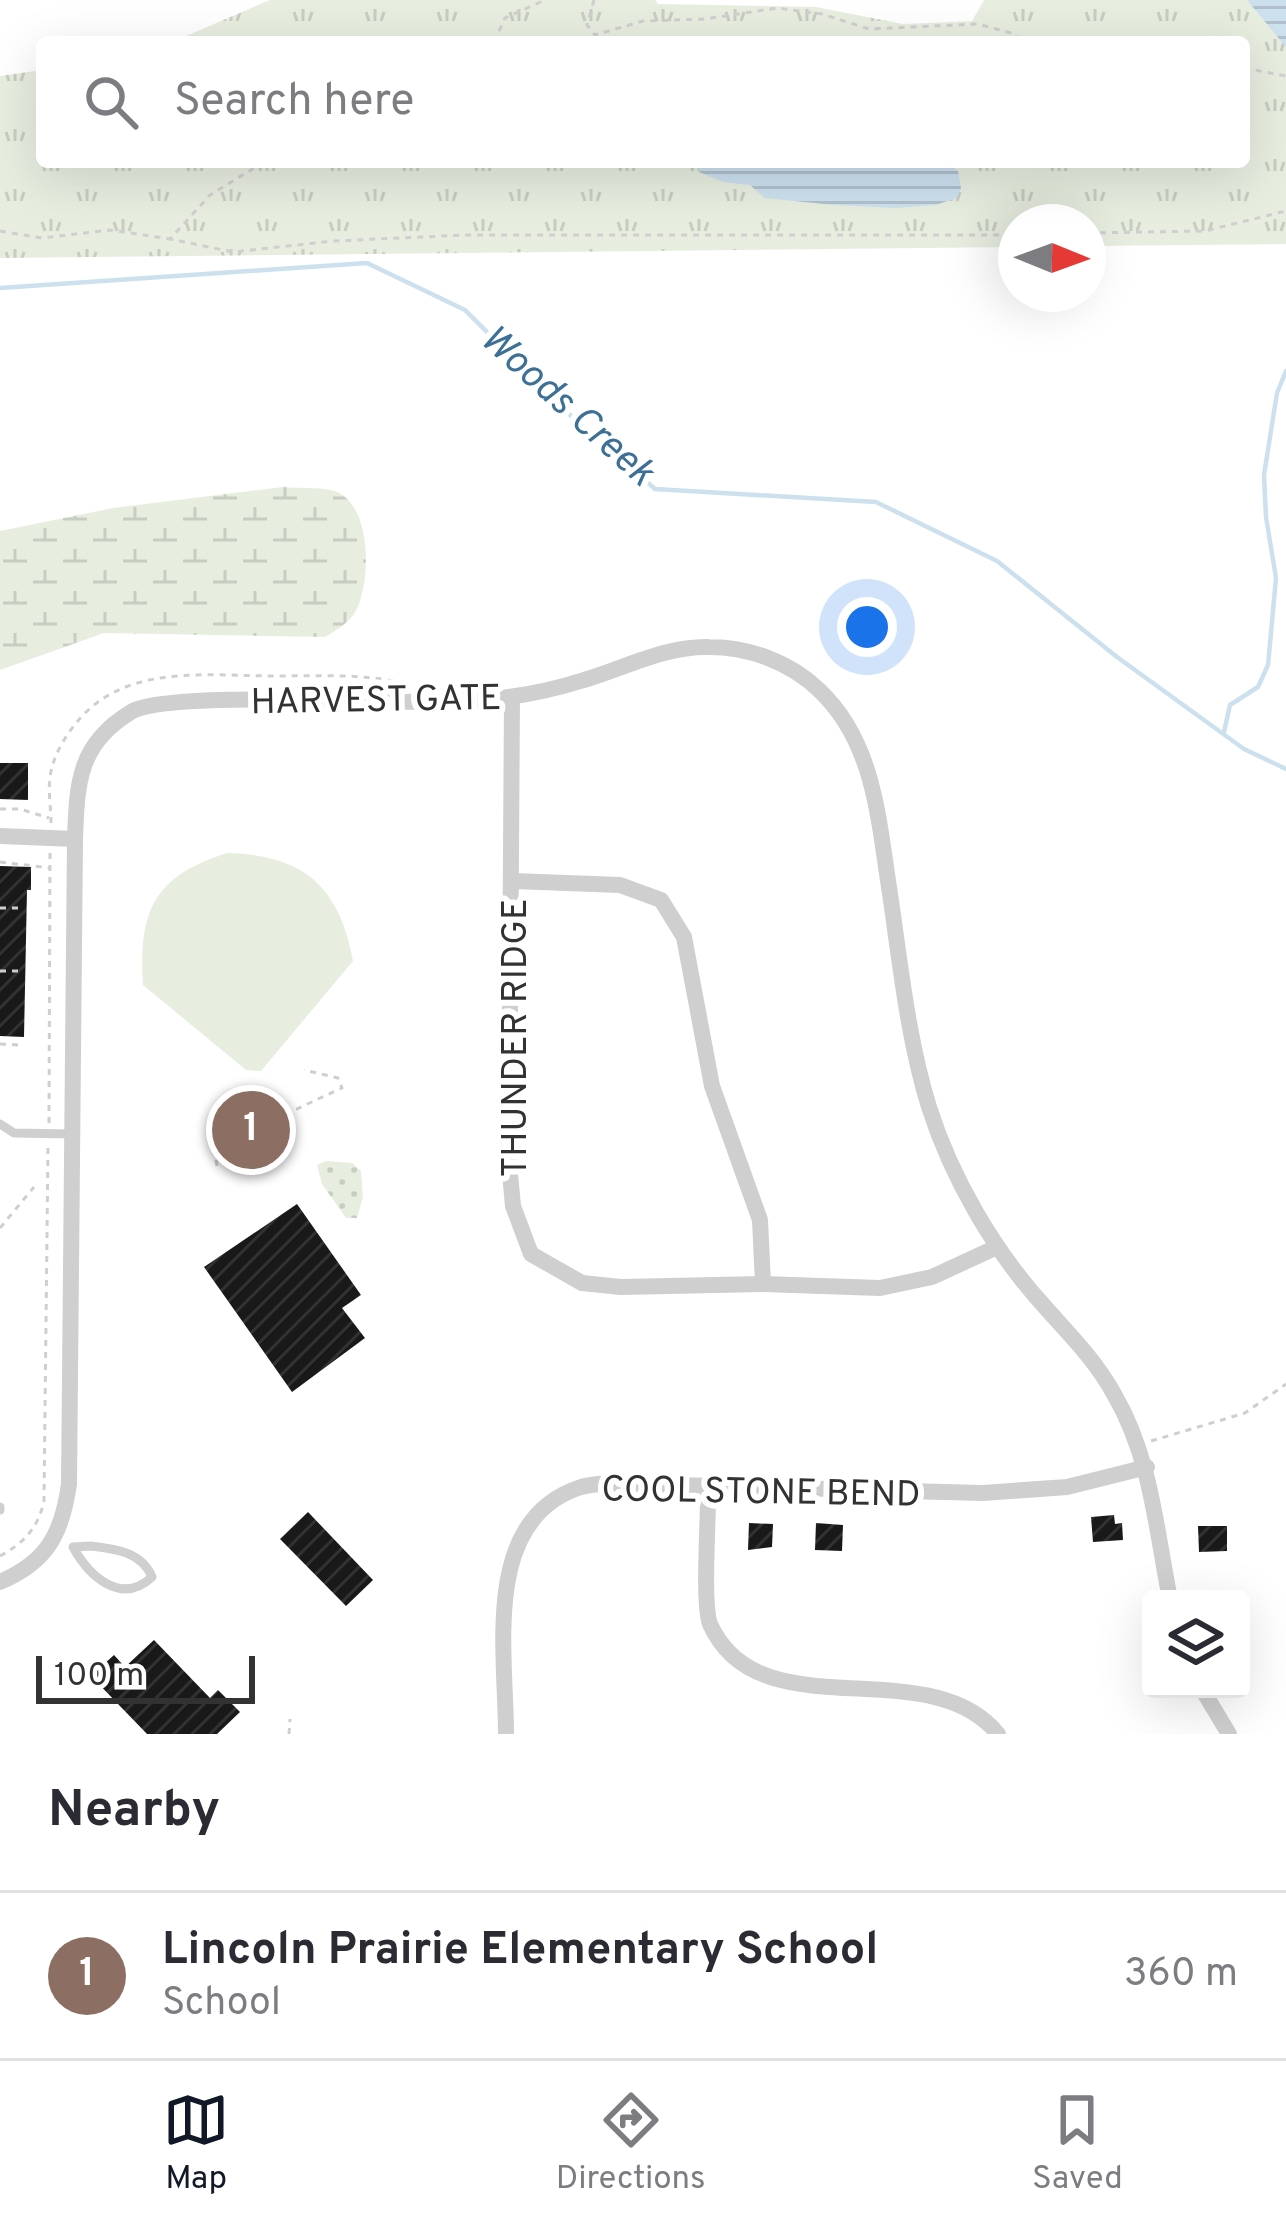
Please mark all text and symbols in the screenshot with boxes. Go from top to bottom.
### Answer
search box [36,36,1250,168]
icon: search [78,69,144,135]
text: Search here [174,74,414,131]
north arrow [998,204,1106,312]
water label: Woods Creek [469,316,664,499]
your location [837,597,897,657]
street label: HARVEST GATE [250,677,502,727]
street label: THUNDER RIDGE [494,898,540,1178]
pin: 1 [212,1085,290,1175]
street label: COOL STONE BEND [601,1468,921,1520]
map controls [1142,1590,1250,1698]
button: layers [1142,1590,1250,1698]
scale bar [36,1650,255,1703]
text: 100 m [54,1656,144,1698]
text: Nearby [48,1780,220,1845]
text: Lincoln Prairie Elementary School [162,1923,878,1980]
text: 1 [79,1951,95,2000]
text: 360 m [1124,1951,1238,2000]
text: School [162,1980,281,2029]
tab: Map [163,2087,229,2201]
tab: Directions [556,2087,706,2201]
tab: Saved [1032,2087,1123,2201]

